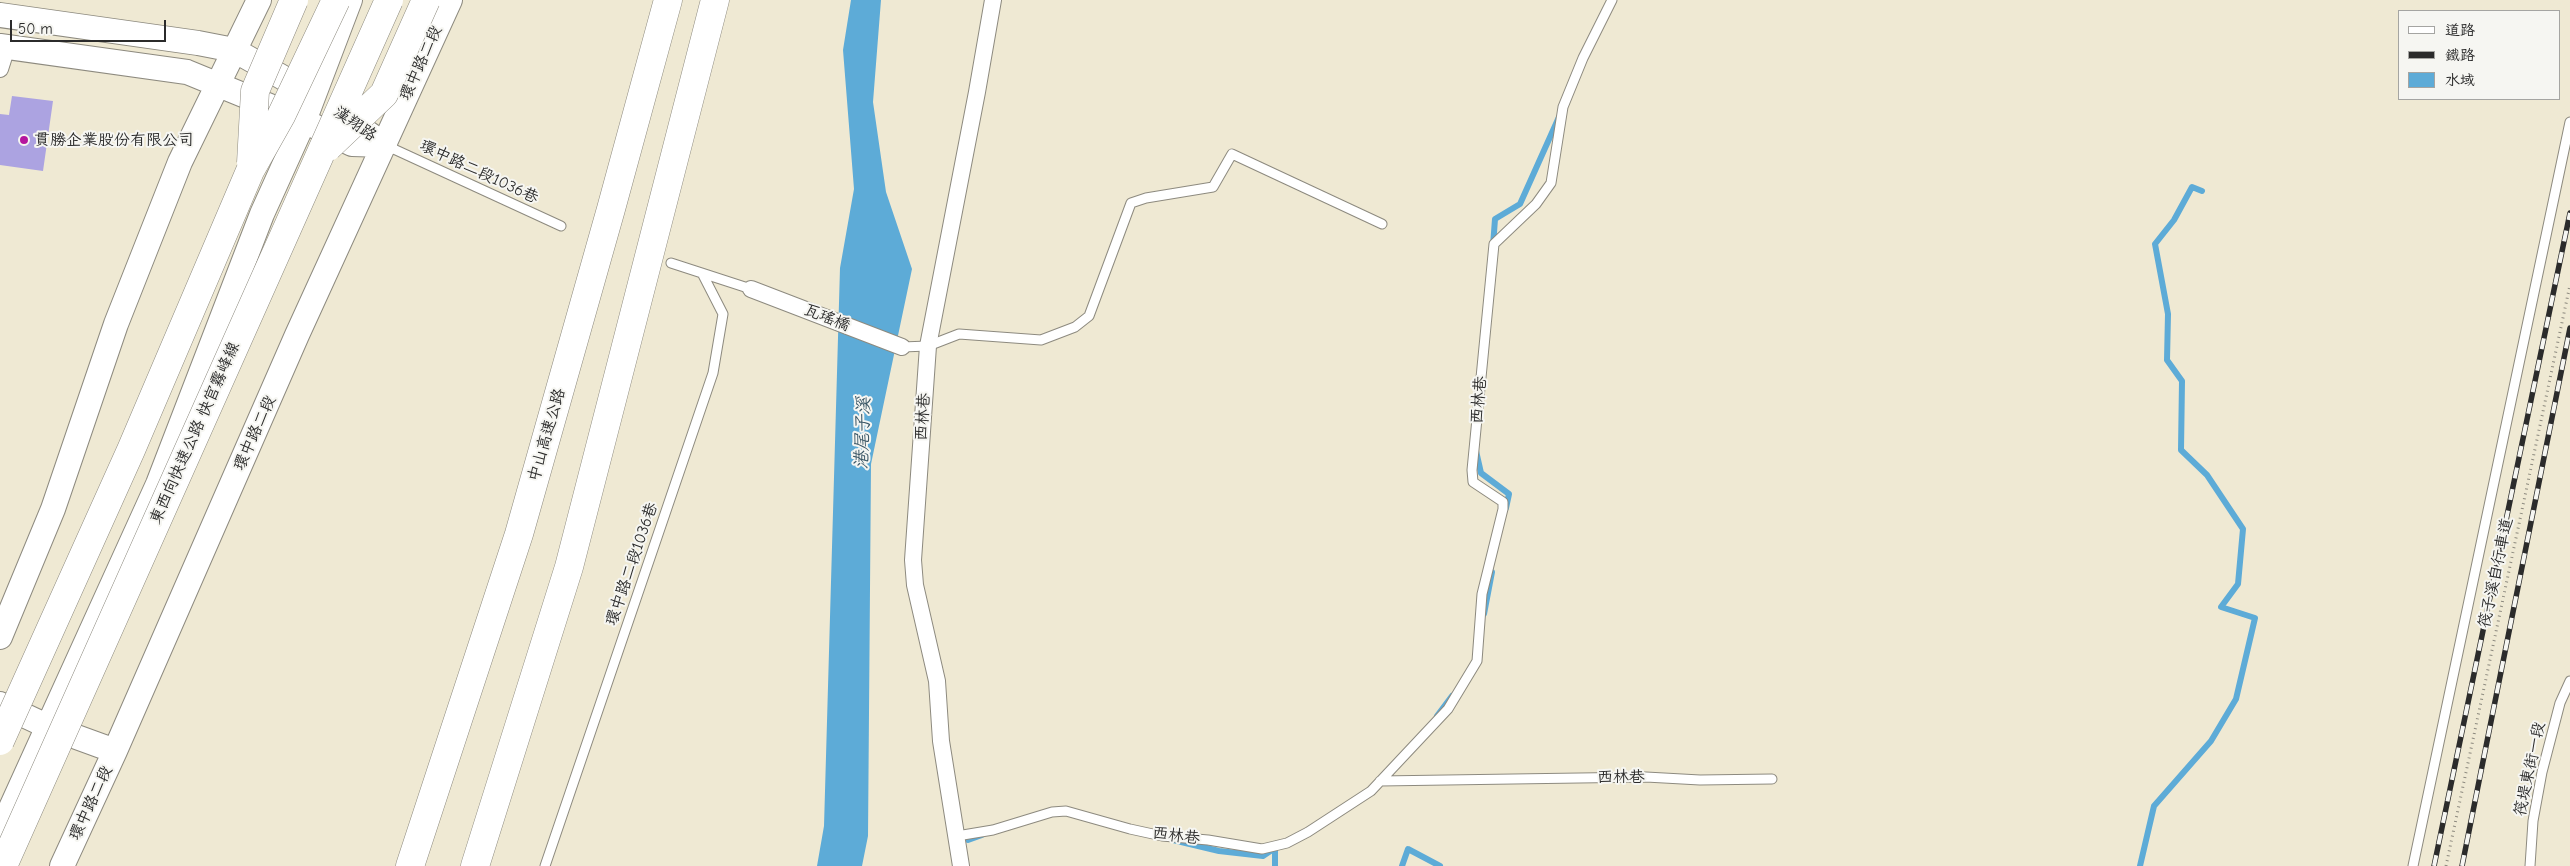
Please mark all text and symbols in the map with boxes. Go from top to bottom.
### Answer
scale bar [12,10,169,42]
legend [2398,10,2560,100]
text: 50 m [18,20,53,38]
text: 道路 [2445,21,2475,39]
street label: 環中路二段 [396,23,446,103]
text: 鐵路 [2445,46,2475,64]
text: 水域 [2445,71,2475,89]
street label: 漢翔路 [330,102,380,146]
place label: 貫勝企業股份有限公司 [34,130,194,150]
marker: 貫勝企業股份有限公司 [18,134,30,146]
street label: 環中路二段1036巷 [417,136,541,208]
street label: 瓦瑤橋 [801,300,853,336]
street label: 東西向快速公路 快官霧峰線 [146,339,244,527]
street label: 西林巷 [1467,375,1491,425]
street label: 中山高速公路 [525,386,569,484]
street label: 西林巷 [912,392,934,442]
street label: 環中路二段 [230,393,280,473]
water label: 港尾子溪 [851,397,875,469]
street label: 環中路二段1036巷 [602,500,662,628]
street label: 筏子溪自行車道 [2475,516,2517,630]
street label: 筏堤東街一段 [2511,720,2549,818]
street label: 環中路二段 [65,763,117,843]
street label: 西林巷 [1597,767,1645,787]
street label: 西林巷 [1151,824,1201,848]

